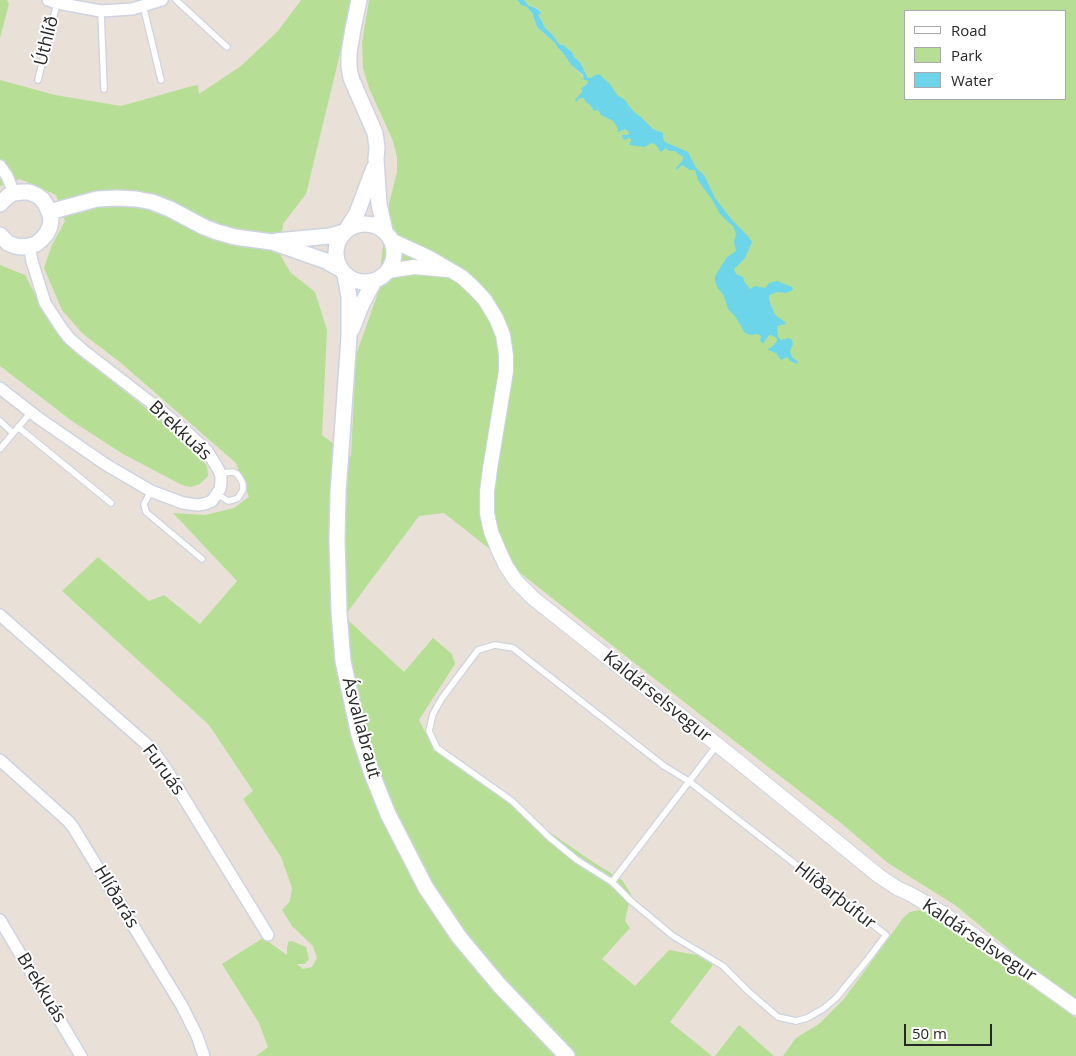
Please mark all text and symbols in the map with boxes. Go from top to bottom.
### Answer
legend [904,10,1066,100]
street label: Úthlíð [30,14,64,68]
text: Road [951,20,987,40]
text: Park [951,45,982,65]
text: Water [951,70,993,90]
street label: Brekkuás [144,397,216,465]
street label: Kaldárselsvegur [599,647,715,747]
street label: Ásvallabraut [337,675,385,781]
street label: Furuás [137,740,189,800]
street label: Hlíðarþúfur [790,858,880,934]
street label: Hlíðarás [89,862,143,932]
street label: Kaldárselsvegur [918,895,1040,987]
street label: Brekkuás [12,949,70,1027]
scale bar [906,1014,994,1046]
text: 50 m [912,1023,947,1043]

